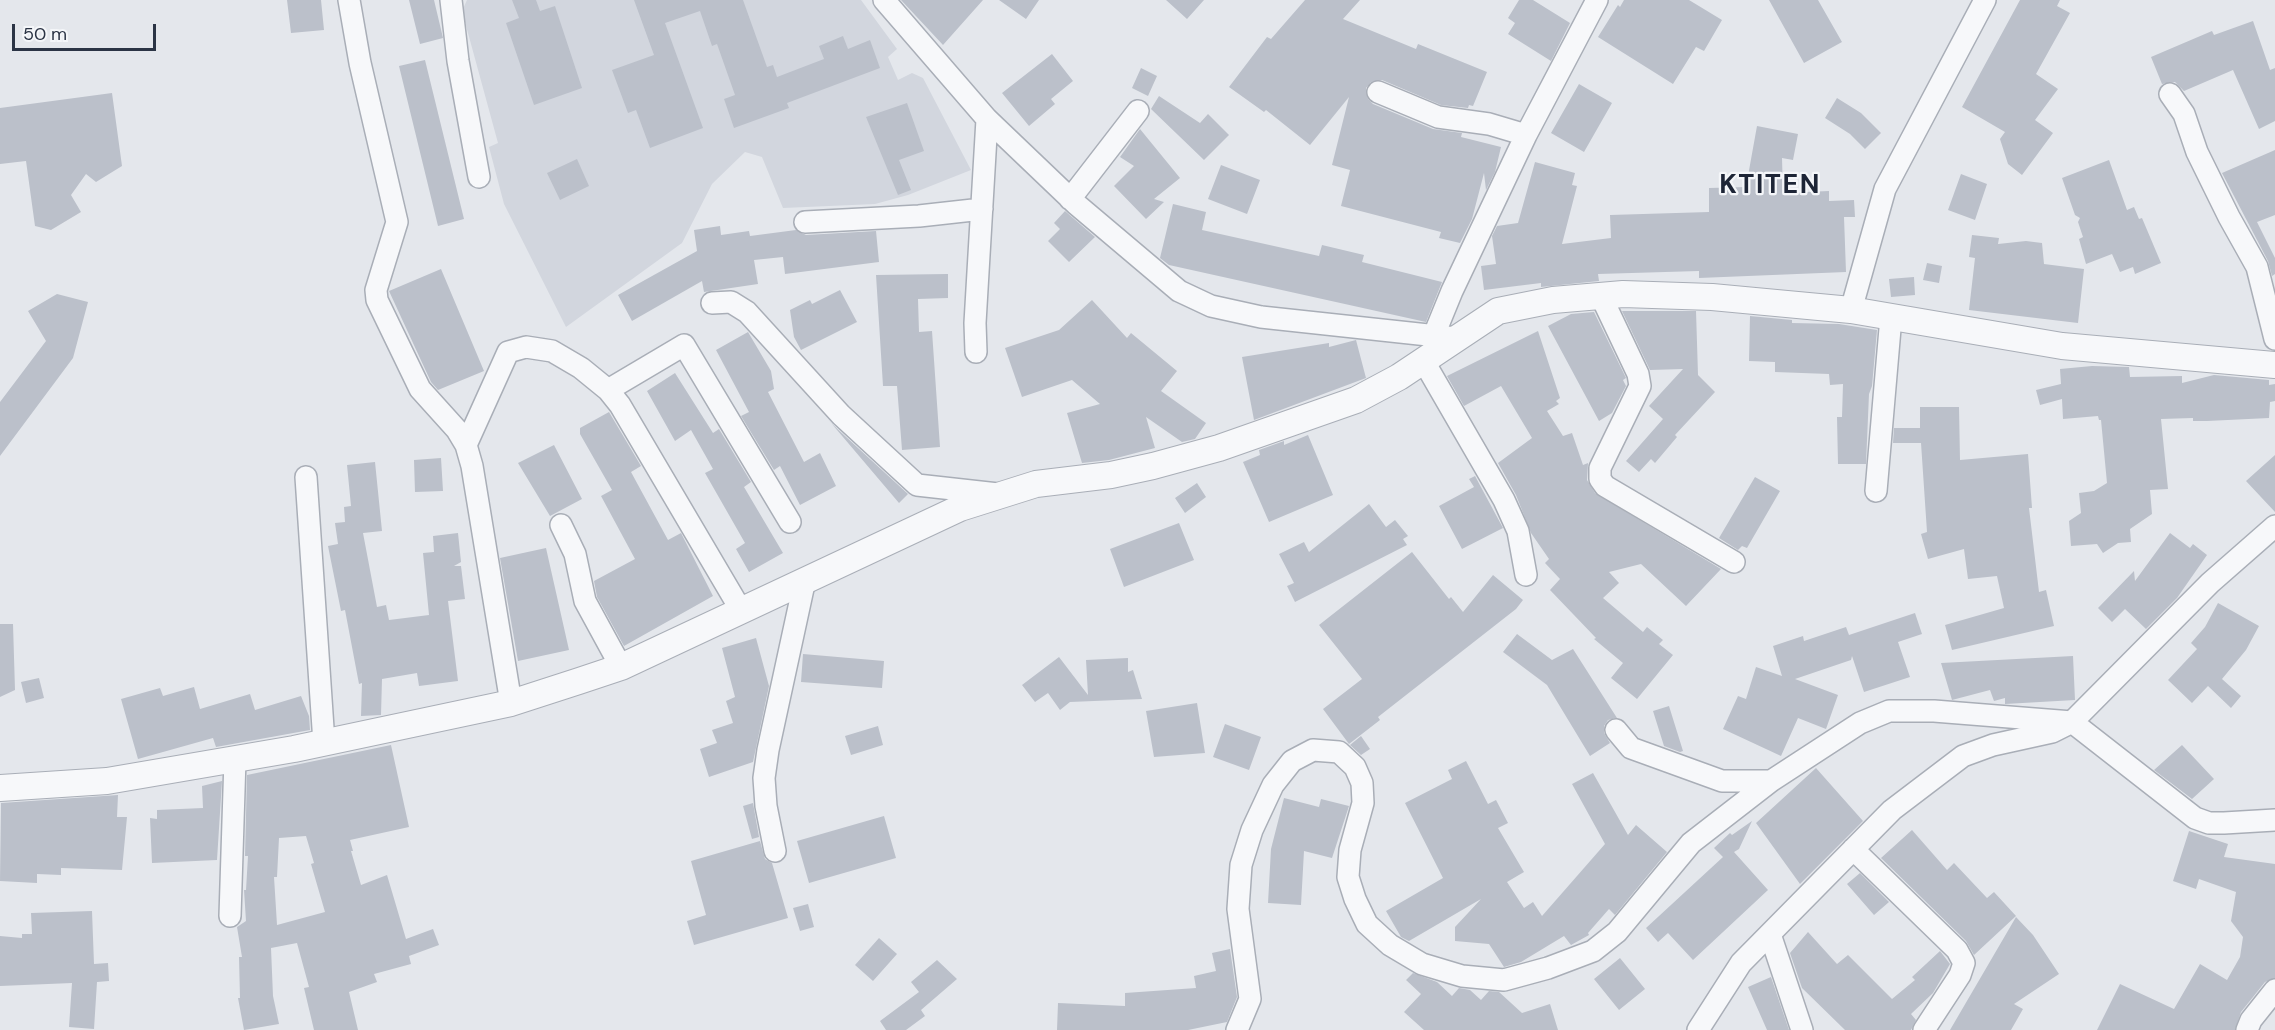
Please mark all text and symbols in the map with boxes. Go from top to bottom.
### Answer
scale bar [15,12,159,50]
text: 50 m [23,22,67,46]
district label: KTITEN [1719,170,1821,202]

